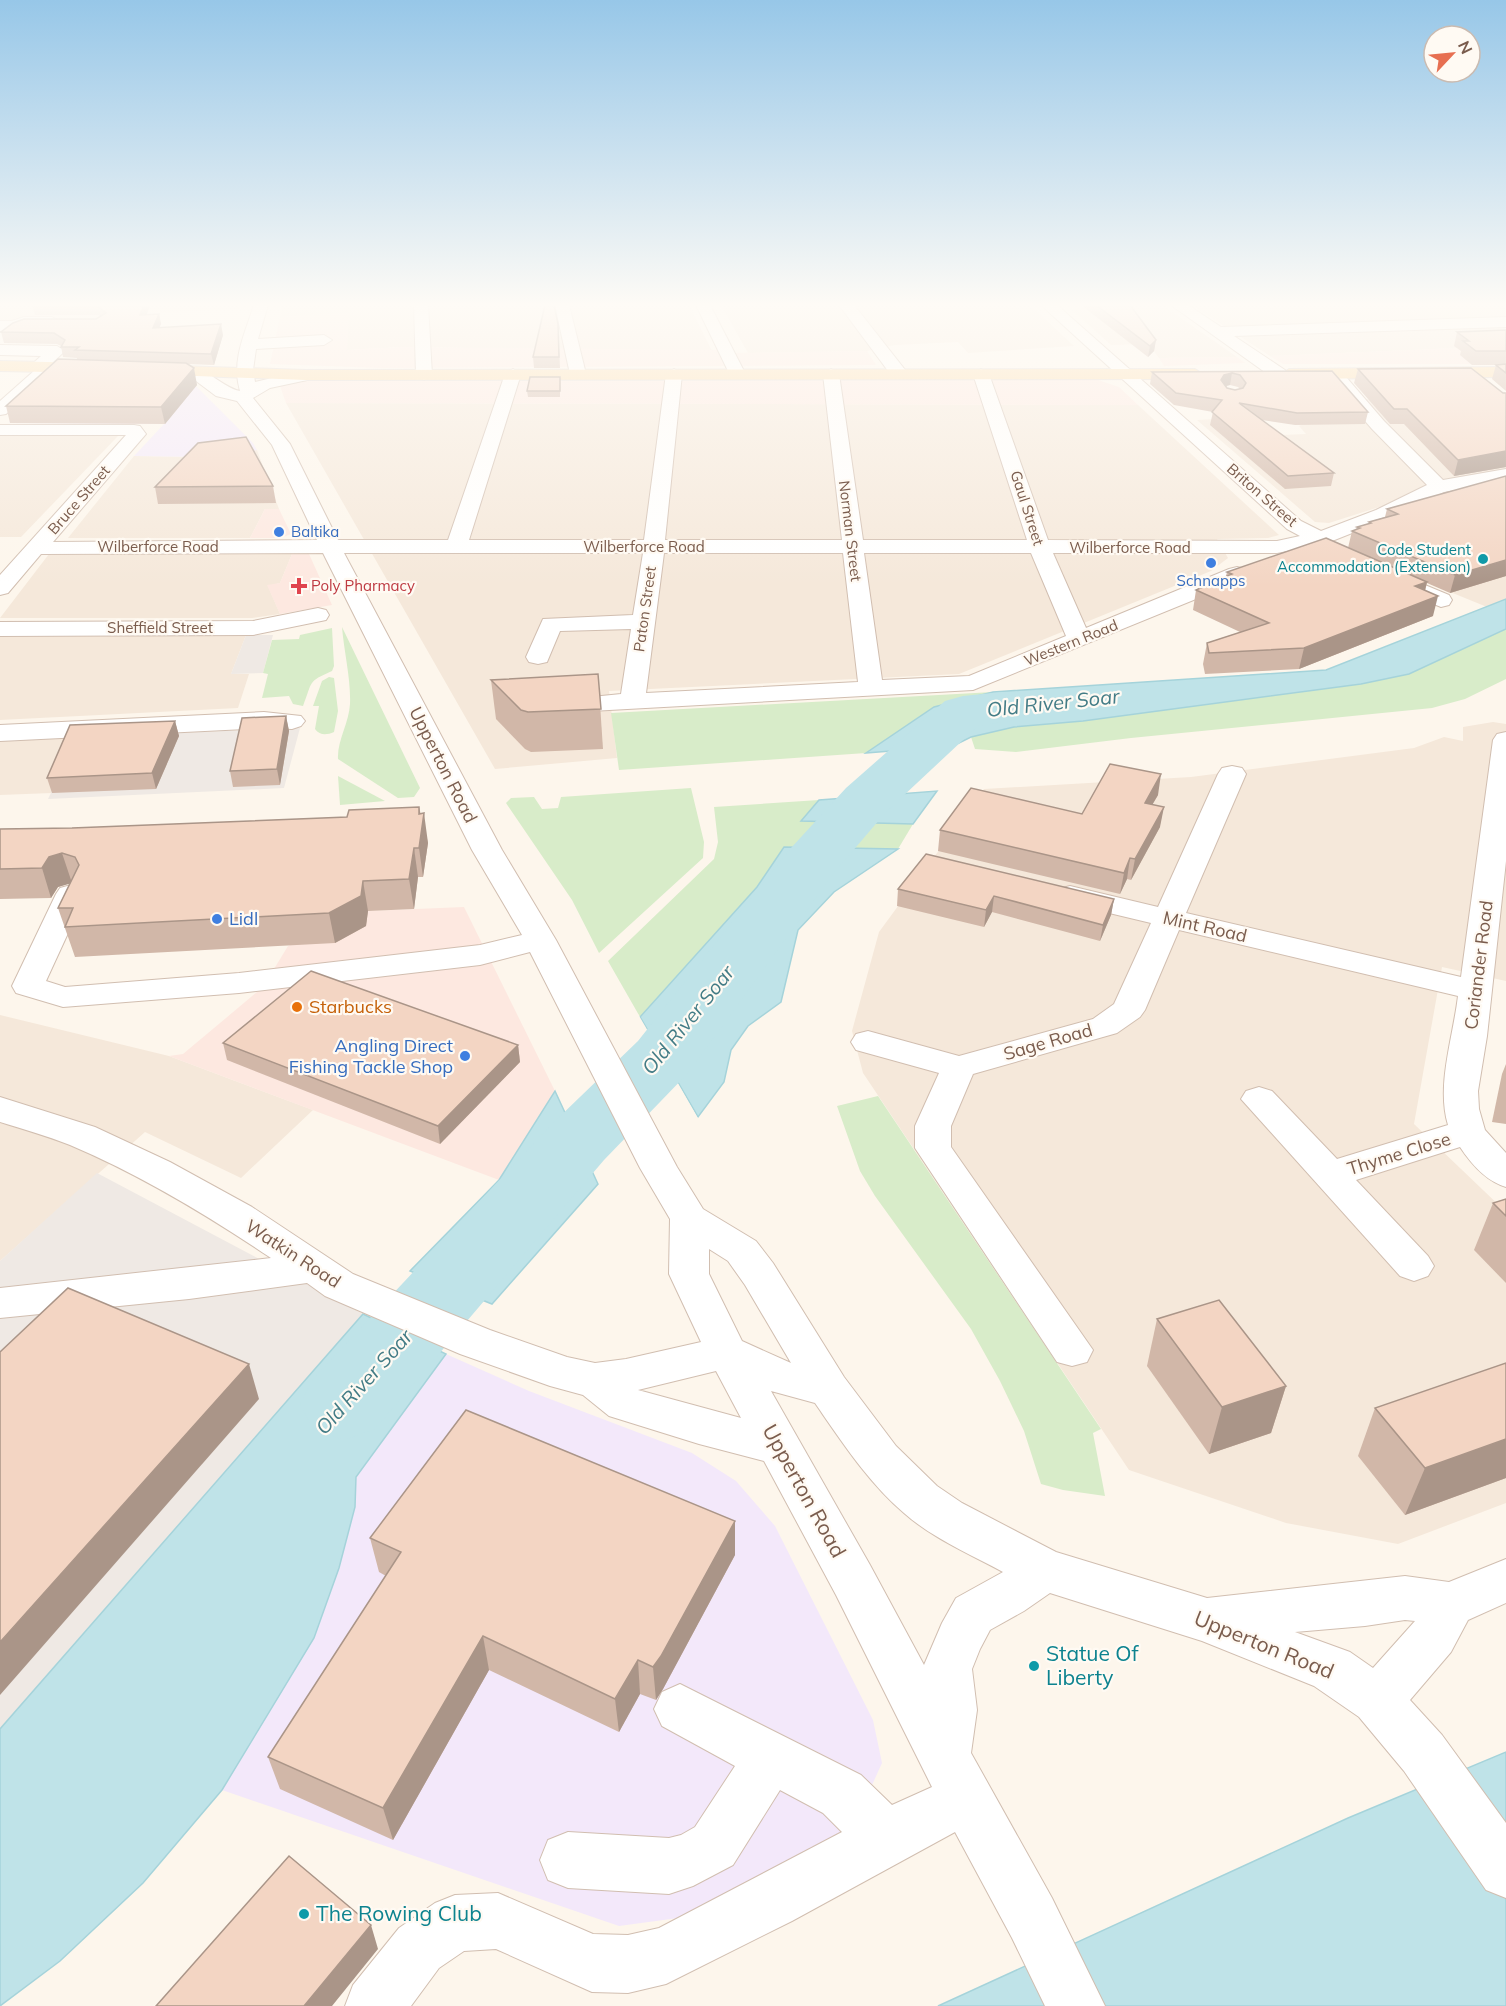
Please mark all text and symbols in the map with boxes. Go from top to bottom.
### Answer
north arrow [1422,24,1482,84]
text: N [1454,38,1477,57]
street label: Briton Street [1223,459,1301,530]
street label: Bruce Street [44,461,114,538]
street label: Gaul Street [1006,468,1048,548]
street label: Norman Street [835,479,866,583]
place label: Baltika [291,522,339,541]
marker: Baltika [272,525,286,539]
street label: Wilberforce Road [97,537,219,556]
street label: Wilberforce Road [583,537,705,556]
street label: Wilberforce Road [1069,538,1191,557]
place label: Code Student Accommodation (Extension) [1277,540,1471,576]
marker: Code Student Accommodation (Extension) [1476,552,1490,566]
marker: Schnapps [1204,556,1218,570]
street label: Paton Street [629,565,660,653]
place label: Schnapps [1177,571,1245,590]
place label: Poly Pharmacy [311,576,415,595]
marker: Poly Pharmacy [292,579,306,593]
street label: Western Road [1021,615,1121,670]
street label: Sheffield Street [107,618,213,637]
water label: Old River Soar [986,683,1121,722]
street label: Upperton Road [404,703,483,827]
street label: Coriander Road [1459,899,1498,1031]
street label: Mint Road [1161,906,1249,947]
place label: Lidl [229,907,258,930]
marker: Lidl [210,912,224,926]
water label: Old River Soar [636,960,740,1079]
place label: Starbucks [309,995,392,1018]
marker: Starbucks [290,1000,304,1014]
street label: Sage Road [1001,1018,1095,1065]
place label: Angling Direct Fishing Tackle Shop [289,1034,453,1078]
marker: Angling Direct Fishing Tackle Shop [458,1049,472,1063]
street label: Thyme Close [1344,1127,1453,1180]
street label: Watkin Road [241,1214,345,1293]
water label: Old River Soar [310,1323,418,1439]
street label: Upperton Road [757,1419,852,1562]
street label: Upperton Road [1191,1604,1338,1684]
place label: Statue Of Liberty [1046,1640,1140,1690]
marker: Statue Of Liberty [1027,1659,1041,1673]
place label: The Rowing Club [316,1900,482,1926]
marker: The Rowing Club [297,1907,311,1921]

